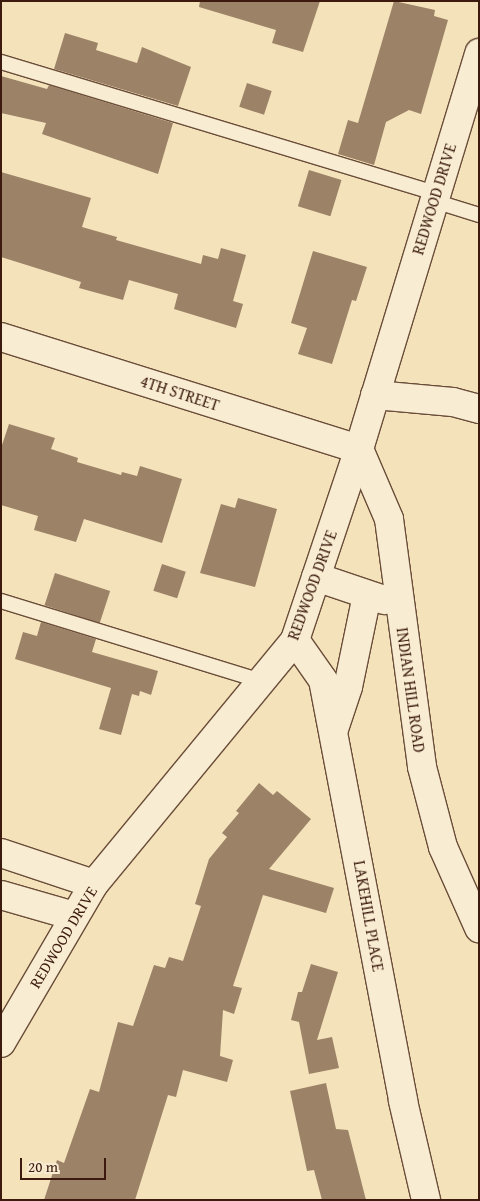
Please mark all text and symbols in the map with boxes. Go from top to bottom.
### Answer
street label: REDWOOD DRIVE [408,141,460,257]
street label: 4TH STREET [138,371,222,415]
street label: REDWOOD DRIVE [283,528,341,642]
street label: INDIAN HILL ROAD [393,626,429,754]
street label: LAKEHILL PLACE [350,859,388,973]
street label: REDWOOD DRIVE [25,883,101,991]
scale bar [22,1148,109,1180]
text: 20 m [28,1156,58,1177]

